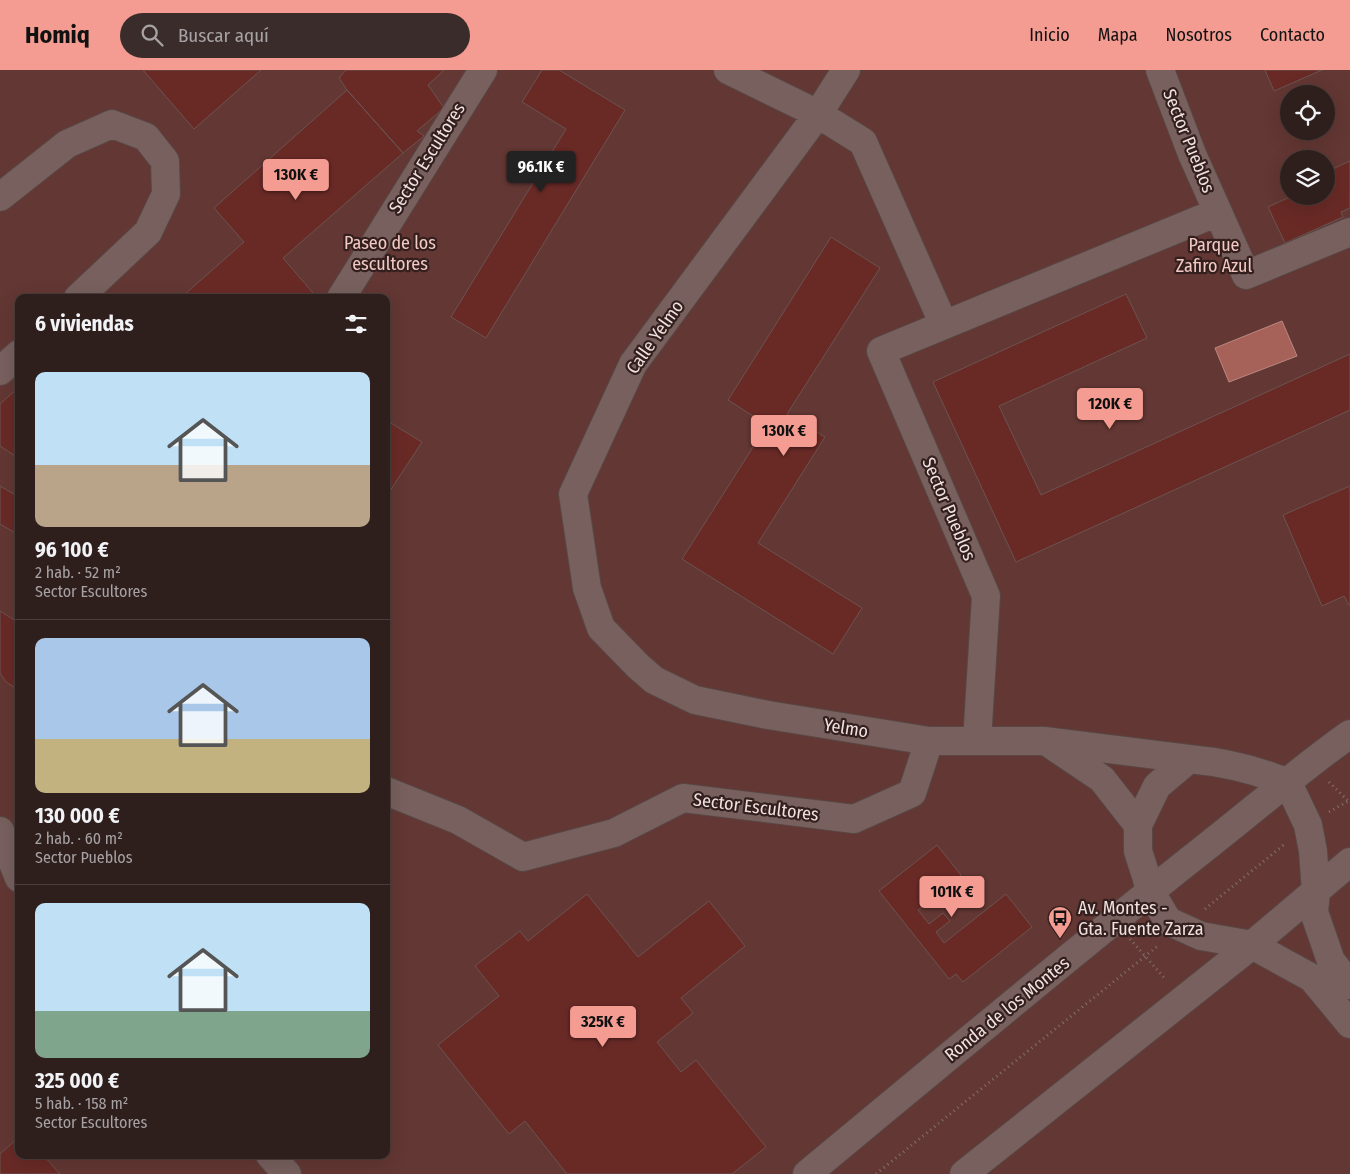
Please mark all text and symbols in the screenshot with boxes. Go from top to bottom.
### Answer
search box [120,13,470,58]
text: Homiq [25,21,90,49]
icon: search [138,21,166,49]
text: Buscar aquí [178,24,269,47]
text: Inicio [1029,24,1070,46]
text: Mapa [1098,24,1138,46]
text: Nosotros [1166,24,1232,46]
text: Contacto [1260,24,1325,46]
map controls [1280,85,1335,205]
button: locate [1280,85,1335,140]
street label: Sector Pueblos [1158,86,1220,196]
street label: Sector Escultores [384,98,470,217]
pin: 96.1K € [495,150,587,193]
button: layers [1280,150,1335,205]
text: 96.1K € [518,157,564,176]
pin: 130K € [255,158,337,201]
text: 130K € [274,165,318,184]
park label: Paseo de los escultores [344,232,436,275]
park label: Parque Zafiro Azul [1176,234,1253,277]
street label: Calle Yelmo [622,296,688,378]
icon: filters [342,310,370,338]
text: 6 viviendas [35,311,134,337]
pin: 120K € [1069,388,1151,430]
text: 120K € [1088,394,1132,413]
icon: home [158,405,248,495]
pin: 130K € [743,414,825,457]
text: 130K € [762,421,806,440]
street label: Sector Pueblos [917,454,981,564]
text: 96 100 € [35,537,109,563]
text: 2 hab. · 52 m² [35,563,121,582]
text: Sector Escultores [35,582,147,601]
icon: home [158,670,248,760]
street label: Yelmo [822,714,870,742]
street label: Sector Escultores [692,788,820,826]
text: 130 000 € [35,803,120,829]
text: 2 hab. · 60 m² [35,829,123,848]
text: Sector Pueblos [35,848,133,867]
pin: 101K € [911,876,993,918]
text: 101K € [930,882,974,901]
place label: Av. Montes - Gta. Fuente Zarza [1078,897,1204,940]
bus stop icon: Av. Montes - Gta. Fuente Zarza [1047,905,1073,939]
icon: home [158,935,248,1025]
street label: Ronda de los Montes [940,952,1074,1066]
pin: 325K € [562,1006,644,1048]
text: 325K € [581,1012,625,1031]
text: 325 000 € [35,1068,119,1094]
text: 5 hab. · 158 m² [35,1094,128,1113]
text: Sector Escultores [35,1113,147,1132]

